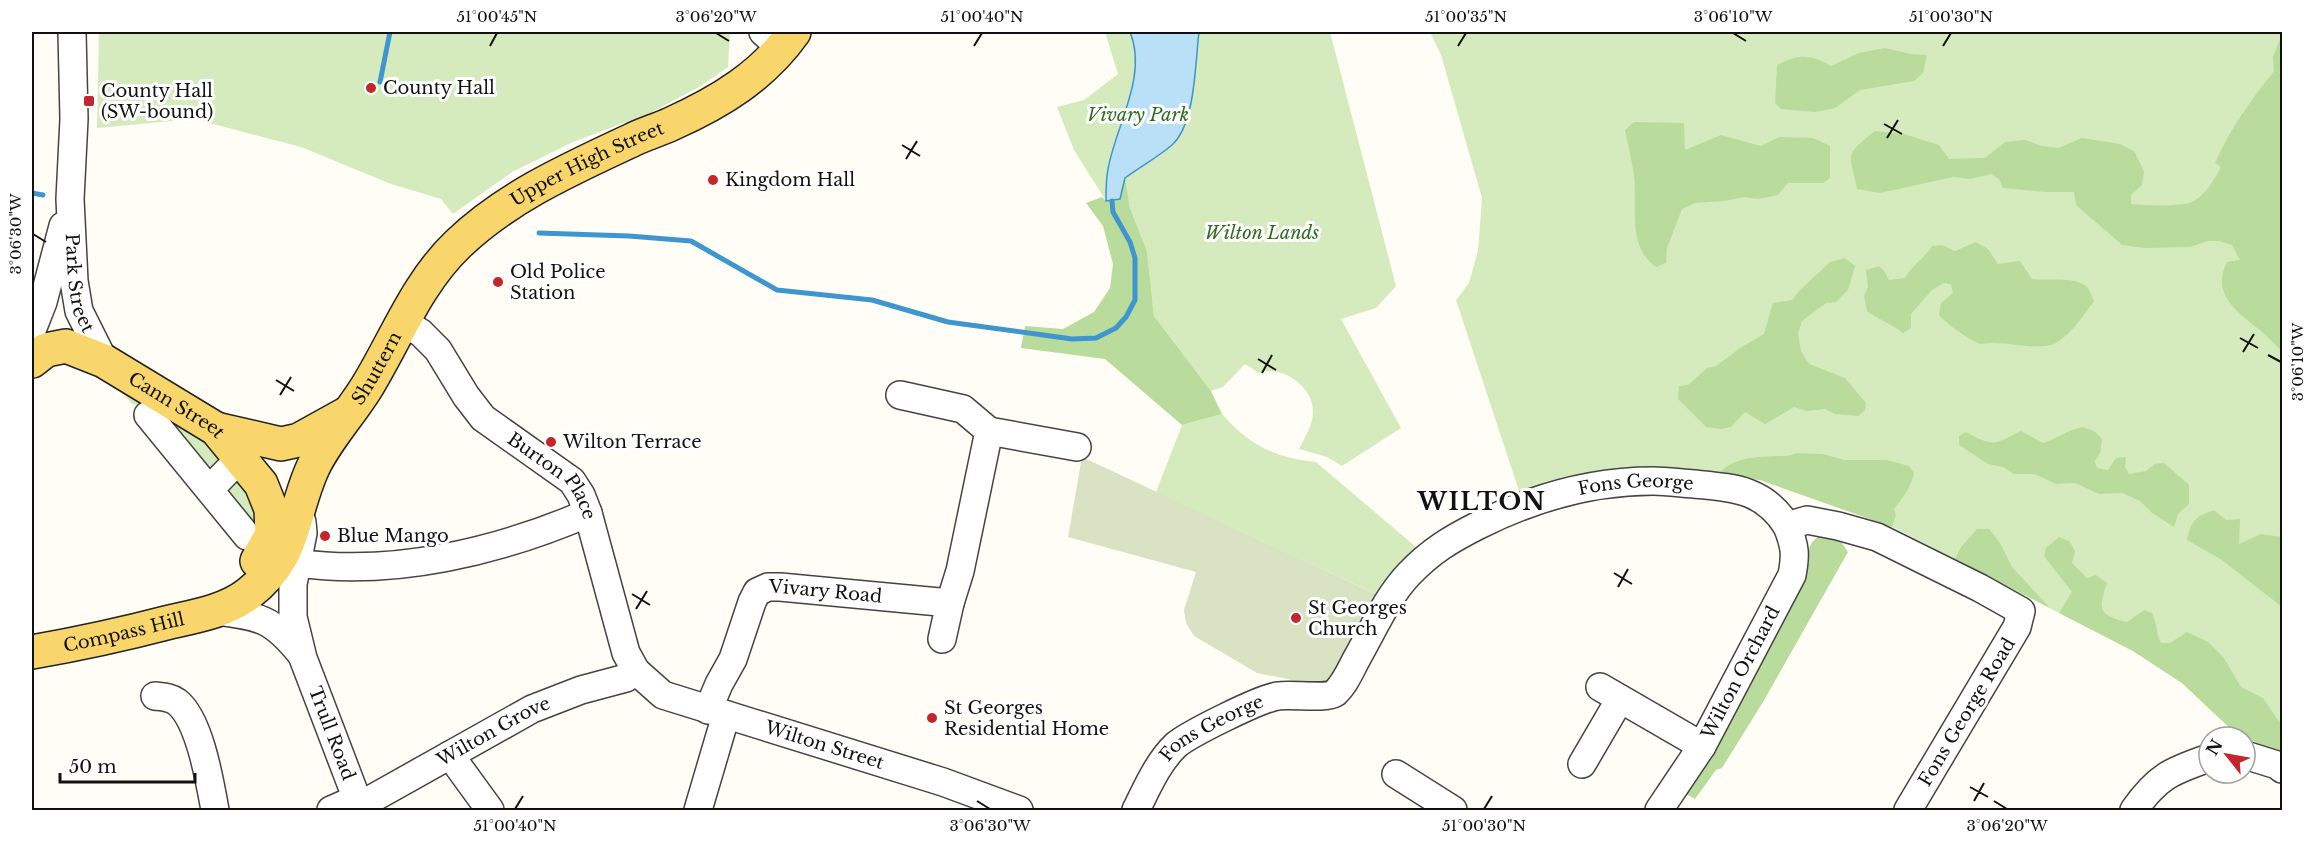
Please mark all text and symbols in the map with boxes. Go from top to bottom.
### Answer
text: 51°00'45"N [457,7,537,26]
text: 3°06'20"W [675,7,757,26]
text: 51°00'40"N [941,7,1024,26]
text: 51°00'35"N [1425,7,1507,26]
text: 3°06'10"W [1694,7,1773,26]
text: 51°00'30"N [1909,7,1993,26]
place label: County Hall [383,77,495,99]
place label: County Hall (SW-bound) [101,80,213,123]
marker: County Hall [364,81,378,95]
marker: County Hall (SW-bound) [82,94,96,108]
park label: Vivary Park [1087,104,1189,126]
street label: Upper High Street [506,117,667,211]
place label: Kingdom Hall [725,169,855,191]
marker: Kingdom Hall [706,173,720,187]
text: 3°06'30"W [6,193,25,275]
park label: Wilton Lands [1205,222,1319,244]
street label: Park Street [61,233,99,337]
place label: Old Police Station [510,261,606,304]
marker: Old Police Station [491,275,505,289]
text: 3°06'10"W [2288,322,2307,401]
street label: Shuttern [347,328,406,409]
street label: Cann Street [124,367,230,442]
street label: Burton Place [503,428,600,522]
place label: Wilton Terrace [562,431,702,453]
marker: Wilton Terrace [544,435,558,449]
street label: Fons George [1576,470,1695,500]
district label: WILTON [1417,487,1546,516]
place label: Blue Mango [337,525,449,547]
marker: Blue Mango [318,529,332,543]
street label: Vivary Road [768,576,883,608]
place label: St Georges Church [1308,597,1407,640]
street label: Wilton Orchard [1696,602,1785,744]
street label: Compass Hill [61,608,187,657]
marker: St Georges Church [1289,611,1303,625]
street label: Fons George Road [1914,634,2020,790]
street label: Trull Road [304,683,360,783]
street label: Fons George [1155,690,1267,766]
street label: Wilton Grove [432,692,553,771]
place label: St Georges Residential Home [944,697,1109,740]
marker: St Georges Residential Home [925,711,939,725]
street label: Wilton Street [761,716,887,774]
north arrow [2197,725,2257,785]
text: N [2202,736,2227,759]
scale bar [60,746,195,784]
text: 50 m [69,756,117,778]
text: 51°00'40"N [474,816,557,835]
text: 3°06'30"W [949,816,1031,835]
text: 51°00'30"N [1442,816,1526,835]
text: 3°06'20"W [1966,816,2048,835]

